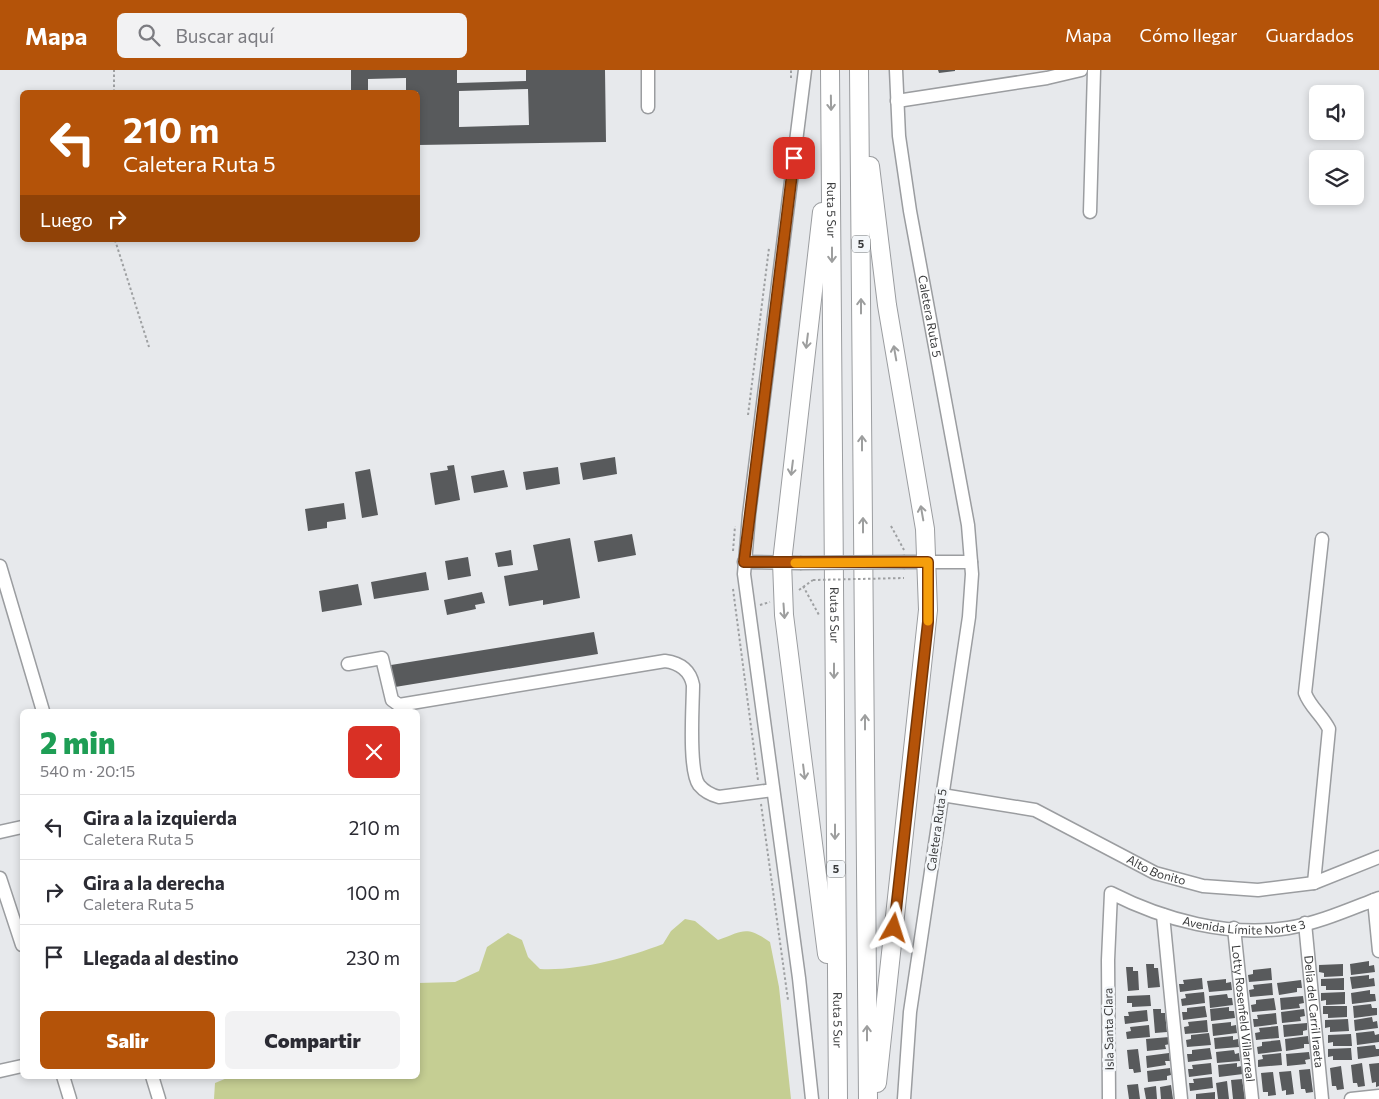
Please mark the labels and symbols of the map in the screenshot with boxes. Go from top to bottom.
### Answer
one-way arrow [826,95,835,111]
pin [773,137,815,179]
street label: Ruta 5 Sur [825,182,839,238]
road number: 5 [852,235,870,252]
one-way arrow [827,247,836,263]
street label: Caletera Ruta 5 [916,274,945,359]
one-way arrow [856,298,866,314]
one-way arrow [802,333,812,349]
one-way arrow [889,346,899,362]
one-way arrow [858,435,867,451]
one-way arrow [787,459,797,475]
one-way arrow [917,506,927,522]
one-way arrow [858,517,868,533]
street label: Ruta 5 Sur [828,587,842,643]
one-way arrow [780,603,789,619]
one-way arrow [829,662,839,679]
one-way arrow [860,714,870,730]
one-way arrow [799,764,809,780]
street label: Caletera Ruta 5 [923,788,949,872]
one-way arrow [830,824,840,840]
street label: Alto Bonito [1125,851,1188,887]
road number: 5 [827,861,845,878]
position arrow [867,901,919,953]
street label: Avenida Límite Norte 3 [1181,913,1307,936]
street label: Lotty Rosenfeld Villarreal [1230,944,1258,1083]
street label: Delia del Carril Iraeta [1302,955,1327,1068]
street label: Isla Santa Clara [1100,988,1116,1070]
street label: Ruta 5 Sur [831,992,846,1048]
one-way arrow [862,1025,872,1042]

